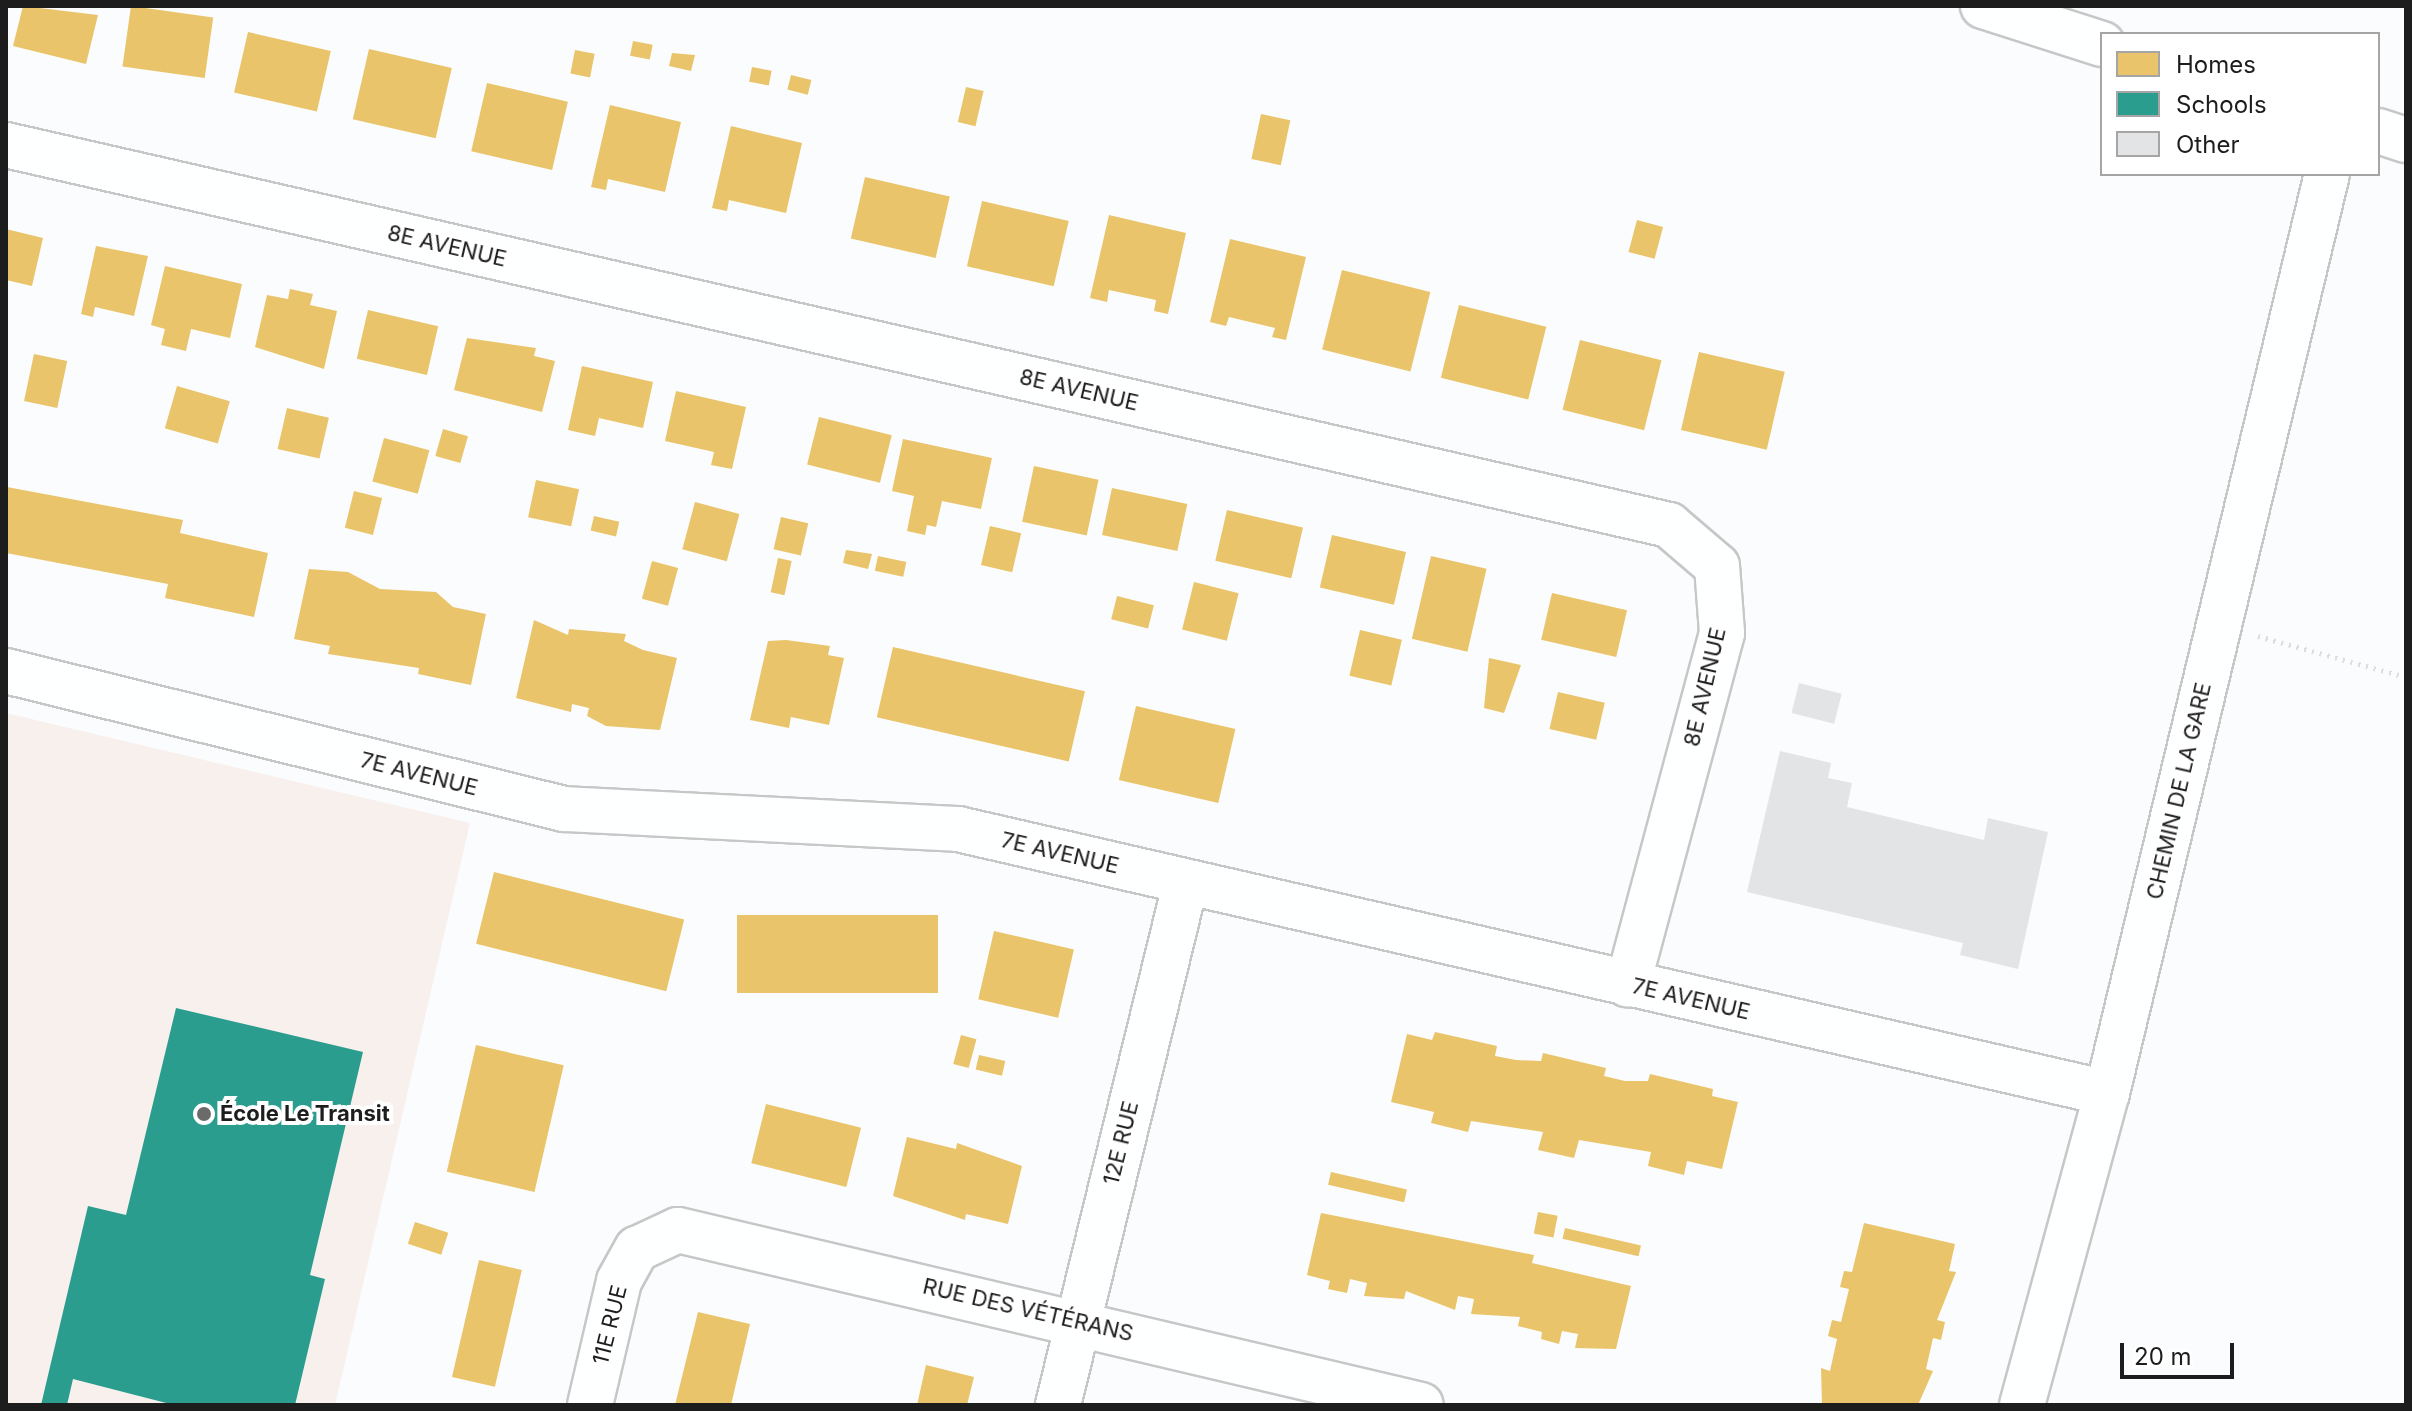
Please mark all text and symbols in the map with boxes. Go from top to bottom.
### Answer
legend [2100,32,2380,176]
text: Homes [2176,50,2256,79]
text: Schools [2176,90,2267,119]
text: Other [2176,130,2239,159]
street label: 8E AVENUE [385,219,509,273]
street label: 8E AVENUE [1017,363,1141,417]
street label: 8E AVENUE [1678,625,1732,749]
street label: CHEMIN DE LA GARE [2141,680,2217,902]
street label: 7E AVENUE [358,747,480,801]
street label: 7E AVENUE [999,827,1121,879]
street label: 7E AVENUE [1630,973,1752,1025]
street label: 12E RUE [1098,1098,1144,1188]
place label: École Le Transit [220,1101,390,1127]
marker: École Le Transit [195,1105,213,1123]
street label: RUE DES VÉTÉRANS [920,1273,1136,1347]
street label: 11E RUE [587,1282,633,1368]
scale bar [2124,1327,2238,1377]
text: 20 m [2134,1342,2192,1371]

